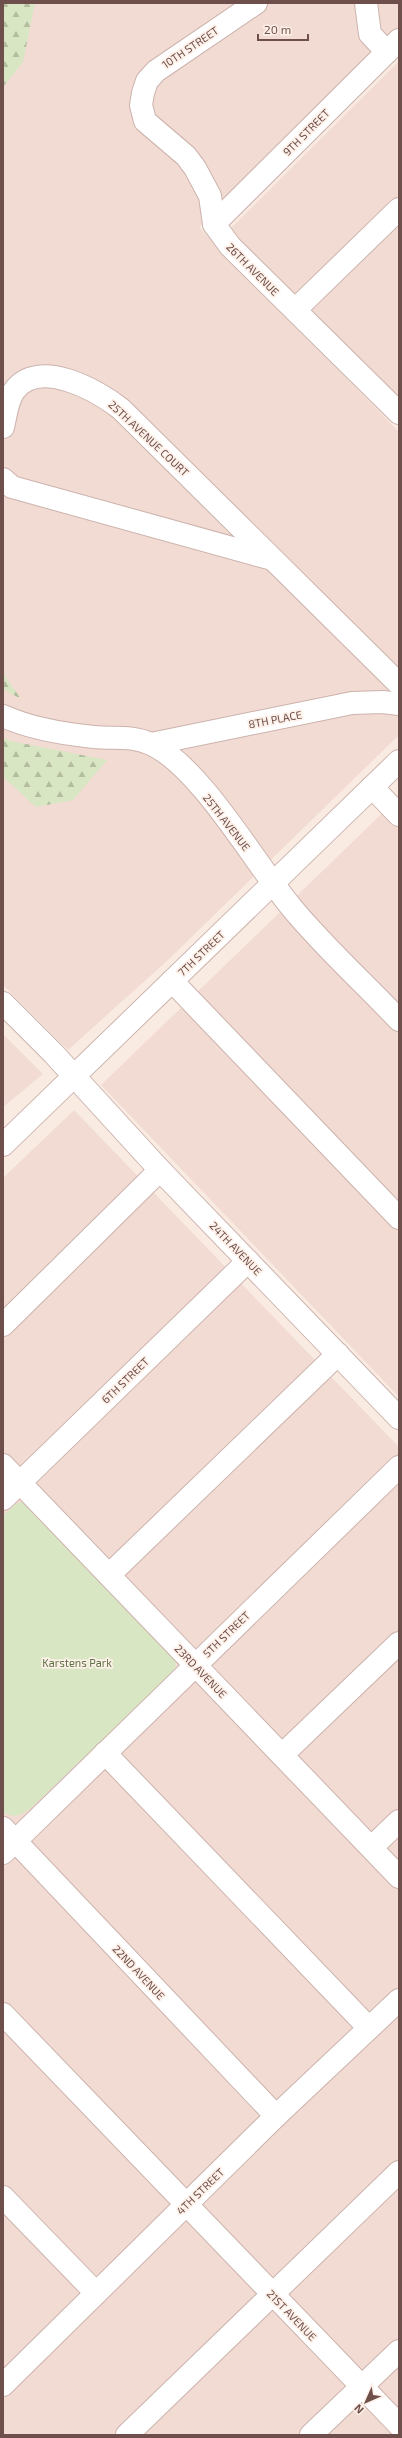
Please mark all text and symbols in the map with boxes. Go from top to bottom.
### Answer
scale bar [258,16,308,42]
text: 20 m [264,22,291,36]
street label: 10TH STREET [159,23,221,71]
street label: 9TH STREET [280,106,332,158]
street label: 26TH AVENUE [224,240,282,298]
street label: 25TH AVENUE COURT [106,397,192,479]
street label: 8TH PLACE [247,707,303,731]
street label: 25TH AVENUE [201,791,253,853]
street label: 7TH STREET [175,927,227,978]
street label: 24TH AVENUE [207,1219,265,1277]
street label: 6TH STREET [99,1354,152,1406]
street label: 5TH STREET [200,1608,253,1660]
street label: 23RD AVENUE [172,1642,230,1700]
park label: Karstens Park [42,1656,112,1669]
street label: 22ND AVENUE [110,1942,168,2002]
street label: 4TH STREET [174,2165,227,2217]
street label: 21ST AVENUE [265,2287,319,2343]
north arrow [346,2382,386,2422]
text: N [351,2402,366,2417]

